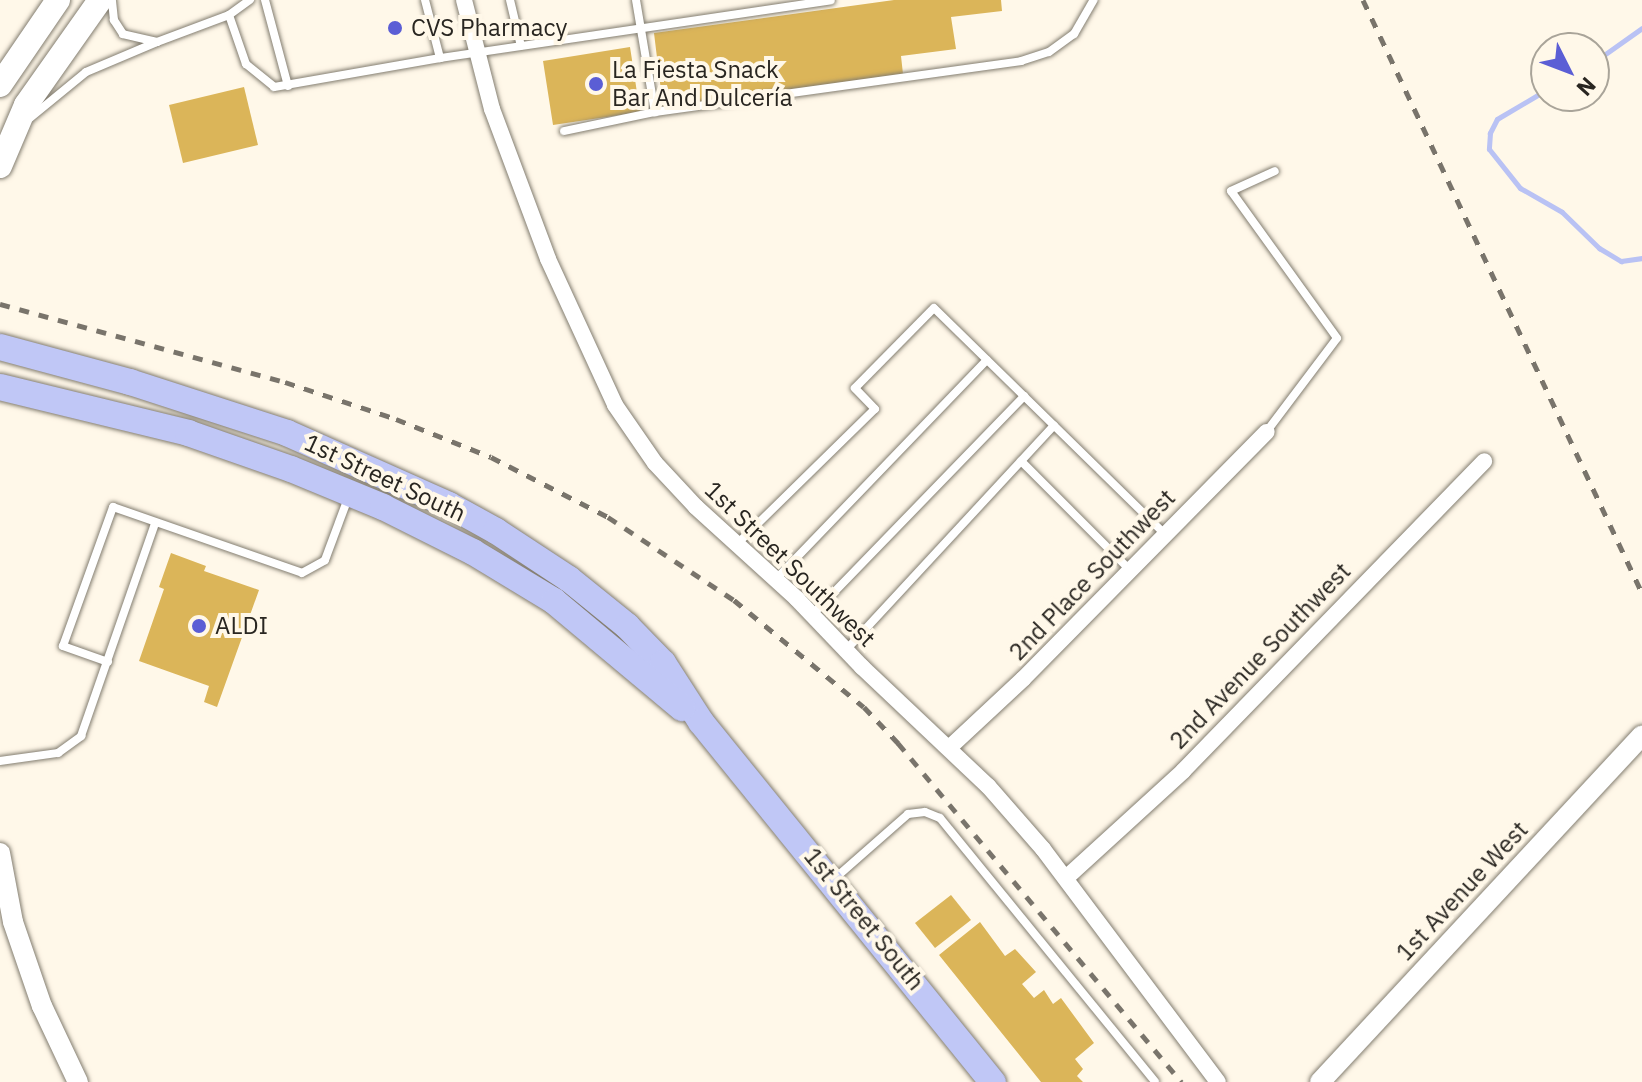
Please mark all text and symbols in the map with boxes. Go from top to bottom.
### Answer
place label: CVS Pharmacy [411,14,568,42]
marker: CVS Pharmacy [386,19,404,37]
north arrow [1530,32,1610,112]
place label: La Fiesta Snack Bar And Dulcería [612,56,793,112]
text: N [1571,71,1603,103]
marker: La Fiesta Snack Bar And Dulcería [587,75,605,93]
street label: 1st Street South [300,428,470,528]
street label: 1st Street Southwest [699,475,881,653]
street label: 2nd Place Southwest [1003,483,1181,667]
street label: 2nd Avenue Southwest [1164,557,1356,755]
place label: ALDI [215,612,268,640]
marker: ALDI [190,617,208,635]
street label: 1st Avenue West [1390,815,1534,967]
street label: 1st Street South [798,842,930,996]

